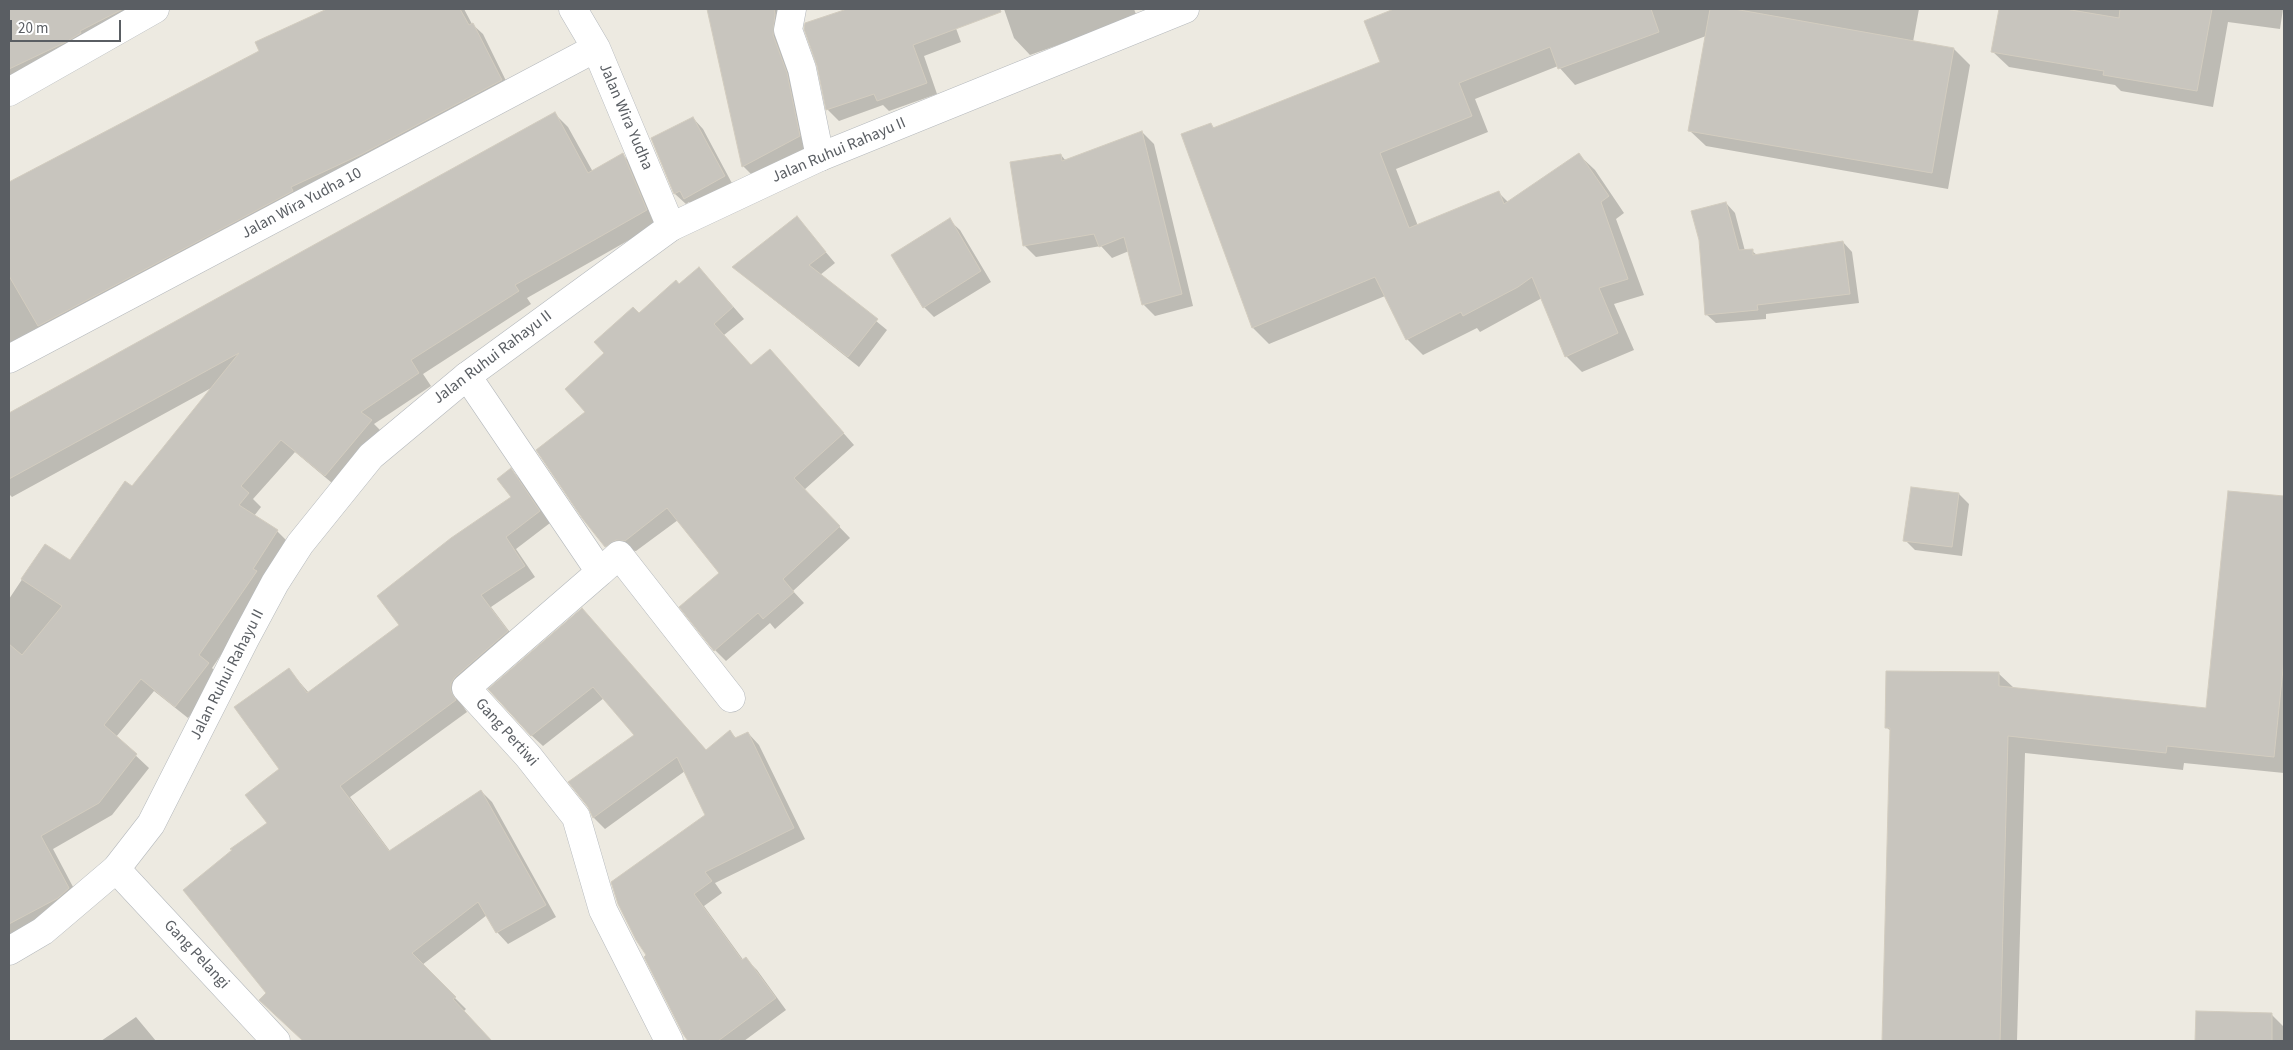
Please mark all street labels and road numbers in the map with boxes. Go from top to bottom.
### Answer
street label: Jalan Wira Yudha [594,61,656,173]
street label: Jalan Ruhui Rahayu II [769,114,909,188]
street label: Jalan Wira Yudha 10 [239,164,365,244]
street label: Jalan Ruhui Rahayu II [430,307,556,409]
street label: Jalan Ruhui Rahayu II [187,607,269,743]
street label: Gang Pertiwi [470,695,542,771]
street label: Gang Pelangi [159,916,233,994]

